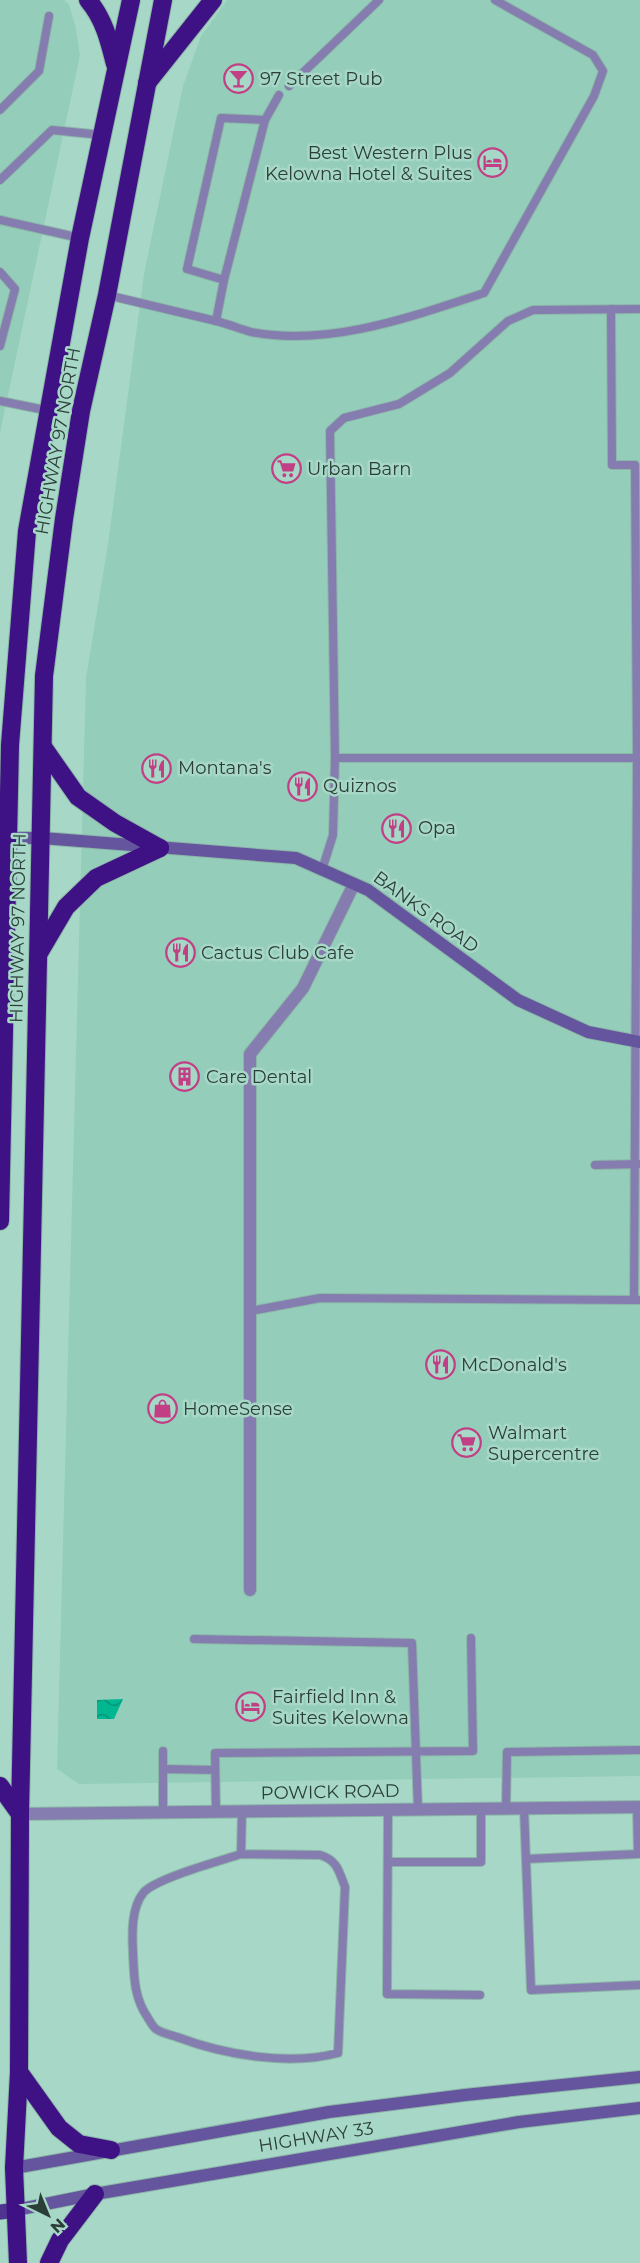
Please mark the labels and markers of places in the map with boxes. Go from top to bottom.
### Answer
bar icon: 97 Street Pub [223,63,255,95]
place label: 97 Street Pub [260,68,383,90]
place label: Best Western Plus Kelowna Hotel & Suites [265,142,472,185]
hotel icon: Best Western Plus Kelowna Hotel & Suites [477,147,509,179]
supermarket icon: Urban Barn [270,453,302,485]
place label: Urban Barn [307,458,411,480]
restaurant icon: Montana's [141,752,173,784]
place label: Montana's [178,757,272,779]
restaurant icon: Quiznos [286,770,318,802]
place label: Quiznos [323,775,397,797]
restaurant icon: Opa [381,812,413,844]
place label: Opa [418,817,456,839]
restaurant icon: Cactus Club Cafe [164,937,196,969]
place label: Cactus Club Cafe [201,942,354,964]
building icon: Care Dental [169,1061,201,1093]
place label: Care Dental [206,1066,312,1088]
restaurant icon: McDonald's [424,1349,456,1381]
place label: McDonald's [461,1354,567,1376]
shop icon: HomeSense [146,1393,178,1425]
place label: HomeSense [183,1398,293,1420]
place label: Walmart Supercentre [488,1422,600,1465]
supermarket icon: Walmart Supercentre [451,1427,483,1459]
place label: Fairfield Inn & Suites Kelowna [272,1686,409,1729]
hotel icon: Fairfield Inn & Suites Kelowna [235,1691,267,1723]

